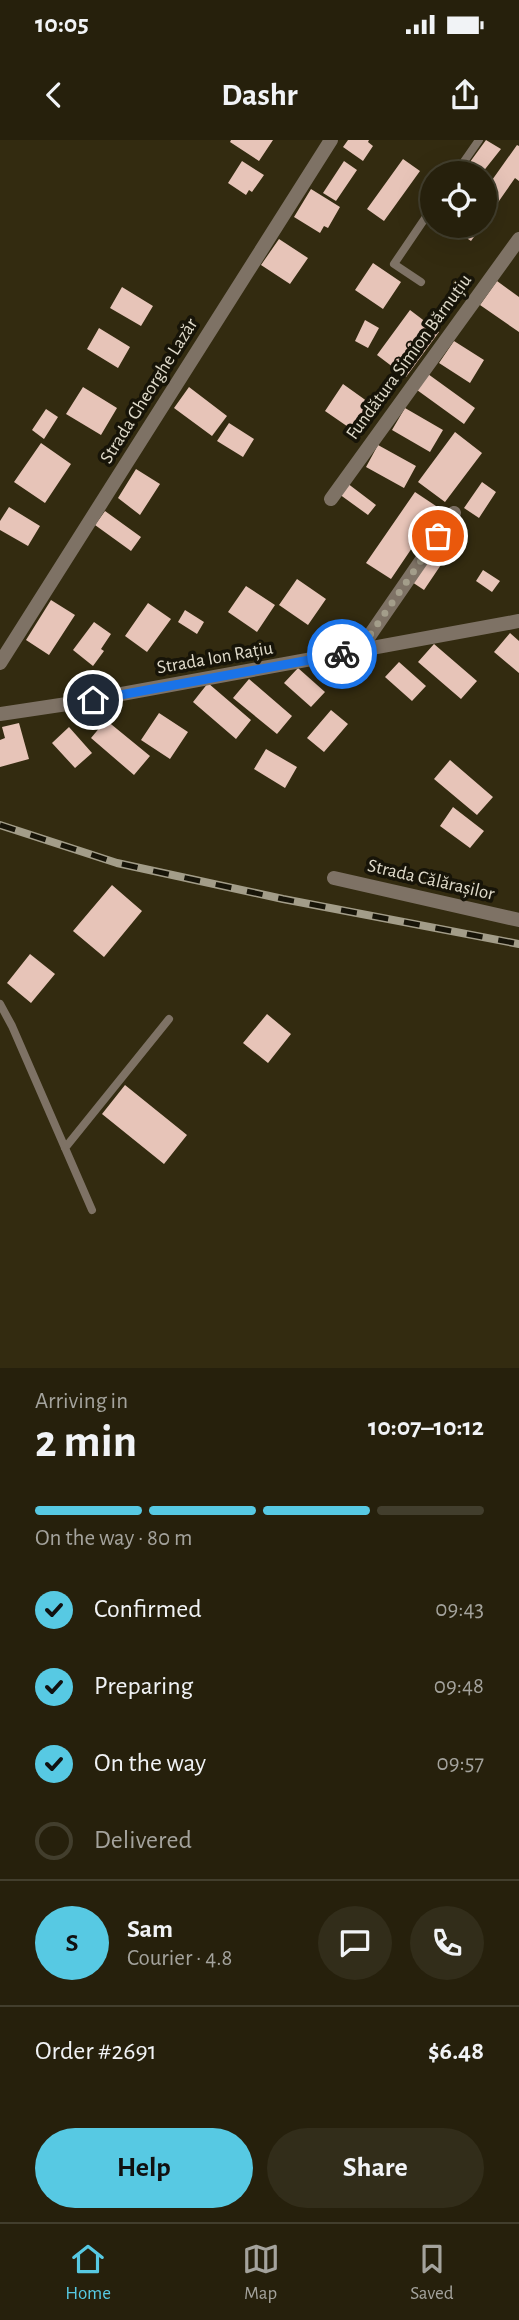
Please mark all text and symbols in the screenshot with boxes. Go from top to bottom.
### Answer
text: 10:05 [35,11,89,37]
icon: back [35,76,73,114]
icon: share [446,76,484,114]
text: Dashr [221,79,298,111]
map controls [420,161,497,238]
button: locate [420,161,497,238]
street label: Fundătura Simion Bărnuțiu [343,271,476,444]
street label: Strada Gheorghe Lazăr [97,315,201,467]
pin [408,506,468,566]
icon: bag [419,517,457,555]
courier [307,619,377,689]
icon: bike [323,635,361,673]
street label: Strada Ion Rațiu [155,638,275,679]
pin [63,670,123,730]
icon: home [74,681,112,719]
street label: Strada Călărașilor [365,856,496,905]
text: Arriving in [35,1390,128,1413]
text: 10:07–10:12 [368,1414,484,1440]
text: 2 min [35,1419,137,1465]
text: On the way · 80 m [35,1527,192,1550]
icon: check [35,1591,73,1629]
text: Confirmed [94,1596,202,1622]
text: 09:43 [435,1598,484,1621]
icon: check [35,1668,73,1706]
text: Preparing [94,1673,193,1699]
text: 09:48 [434,1675,484,1698]
icon: check [35,1745,73,1783]
text: On the way [94,1750,206,1776]
text: 09:57 [437,1752,484,1775]
text: Delivered [94,1827,192,1853]
button: chat [318,1906,392,1980]
button: phone [410,1906,484,1980]
text: Sam [127,1916,173,1942]
text: S [66,1930,78,1956]
text: Courier · 4.8 [127,1947,232,1970]
text: Order #2691 [35,2038,157,2064]
text: $6.48 [428,2038,484,2064]
button: Help [35,2128,253,2208]
button: Share [267,2128,484,2208]
tab: Home [65,2240,111,2305]
tab: Map [242,2240,280,2305]
tab: Saved [410,2240,454,2305]

